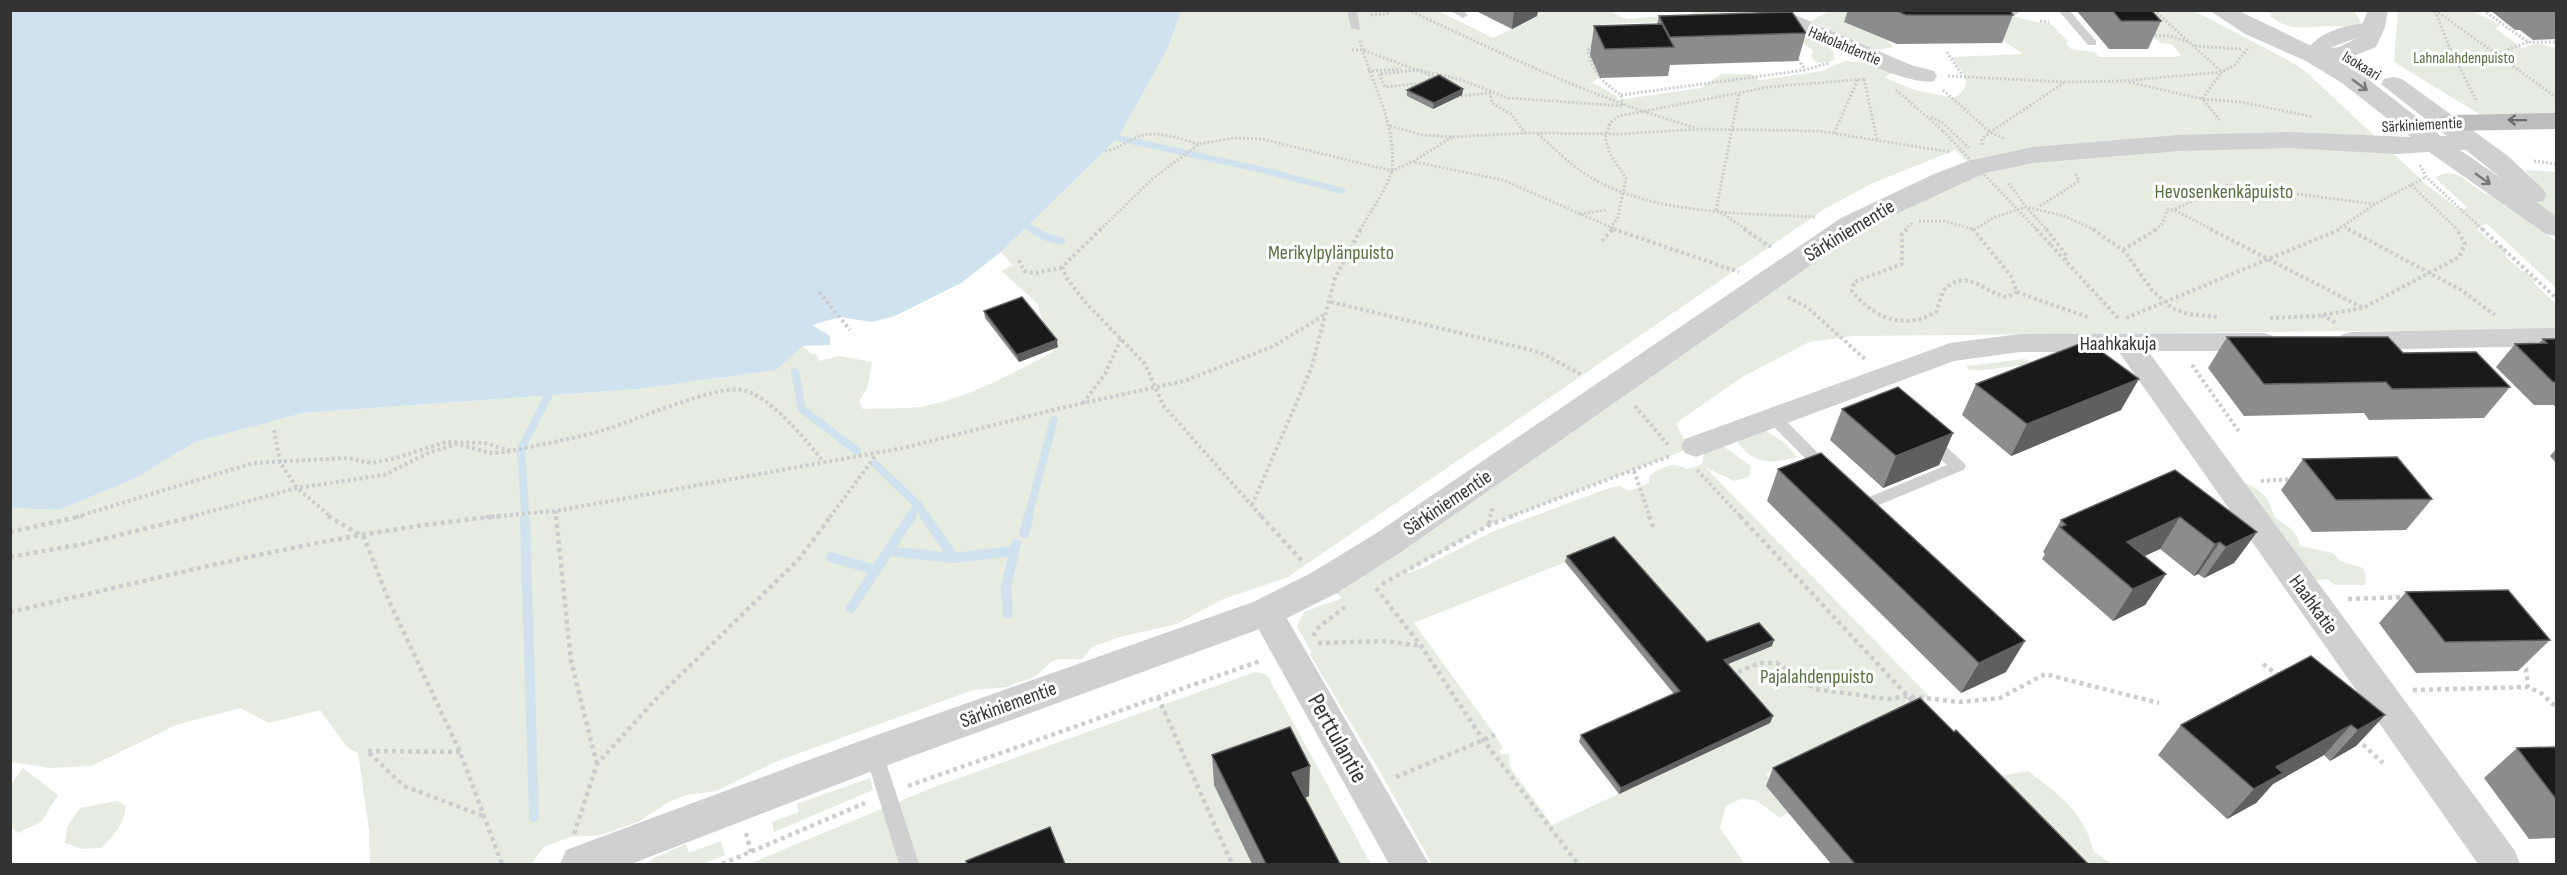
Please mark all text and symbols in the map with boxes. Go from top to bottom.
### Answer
street label: Hakolahdentie [1805,23,1884,70]
street label: Isokaari [2338,47,2384,85]
park label: Lahnalahdenpuisto [2413,49,2515,68]
one-way arrow [2352,79,2368,91]
street label: Särkiniementie [2381,114,2463,137]
one-way arrow [2508,114,2528,126]
one-way arrow [2474,173,2490,185]
park label: Hevosenkenkäpuisto [2155,180,2293,204]
street label: Särkiniementie [1800,195,1899,267]
park label: Merikylpylänpuisto [1268,241,1394,265]
street label: Haahkakuja [2080,332,2156,356]
street label: Särkiniementie [1399,465,1496,541]
street label: Haahkatie [2284,570,2343,639]
park label: Pajalahdenpuisto [1760,665,1874,689]
street label: Särkiniementie [957,676,1060,734]
street label: Perttulantie [1301,689,1374,788]

